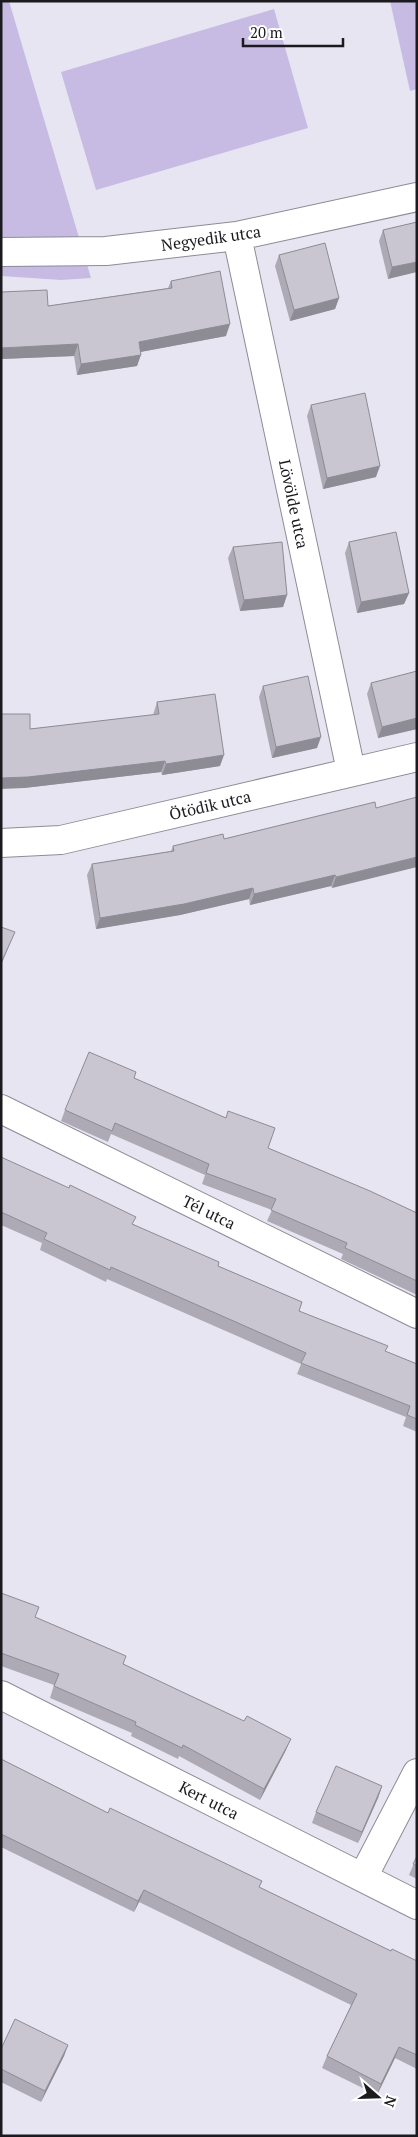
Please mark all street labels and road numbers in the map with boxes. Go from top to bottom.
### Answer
street label: Negyedik utca [160,220,262,256]
street label: Lövölde utca [274,458,314,550]
street label: Ötödik utca [167,785,253,825]
street label: Tél utca [179,1190,239,1234]
street label: Kert utca [175,1776,243,1824]

